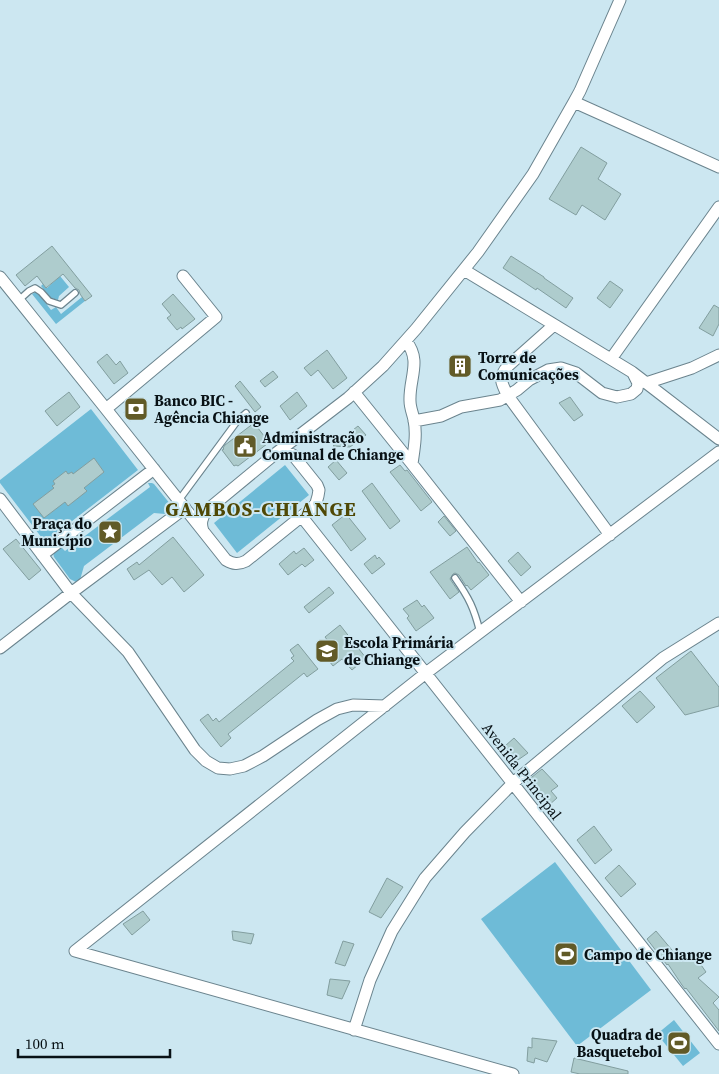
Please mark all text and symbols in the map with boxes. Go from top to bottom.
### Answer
place label: Torre de Comunicações [478,347,579,385]
building icon: Torre de Comunicações [447,353,473,379]
place label: Banco BIC - Agência Chiange [154,390,269,428]
bank icon: Banco BIC - Agência Chiange [123,396,149,422]
place label: Administração Comunal de Chiange [262,427,404,465]
public building icon: Administração Comunal de Chiange [232,433,258,459]
district label: GAMBOS-CHIANGE [165,495,357,523]
place label: Praça do Município [21,513,93,551]
place icon: Praça do Município [97,519,123,545]
place label: Escola Primária de Chiange [344,632,455,670]
school or university icon: Escola Primária de Chiange [314,638,340,664]
street label: Avenida Principal [477,718,567,824]
sports icon: Campo de Chiange [553,941,579,967]
place label: Campo de Chiange [584,944,712,965]
place label: Quadra de Basquetebol [576,1024,662,1062]
scale bar [18,1026,170,1058]
sports icon: Quadra de Basquetebol [666,1030,692,1056]
text: 100 m [25,1033,65,1054]

